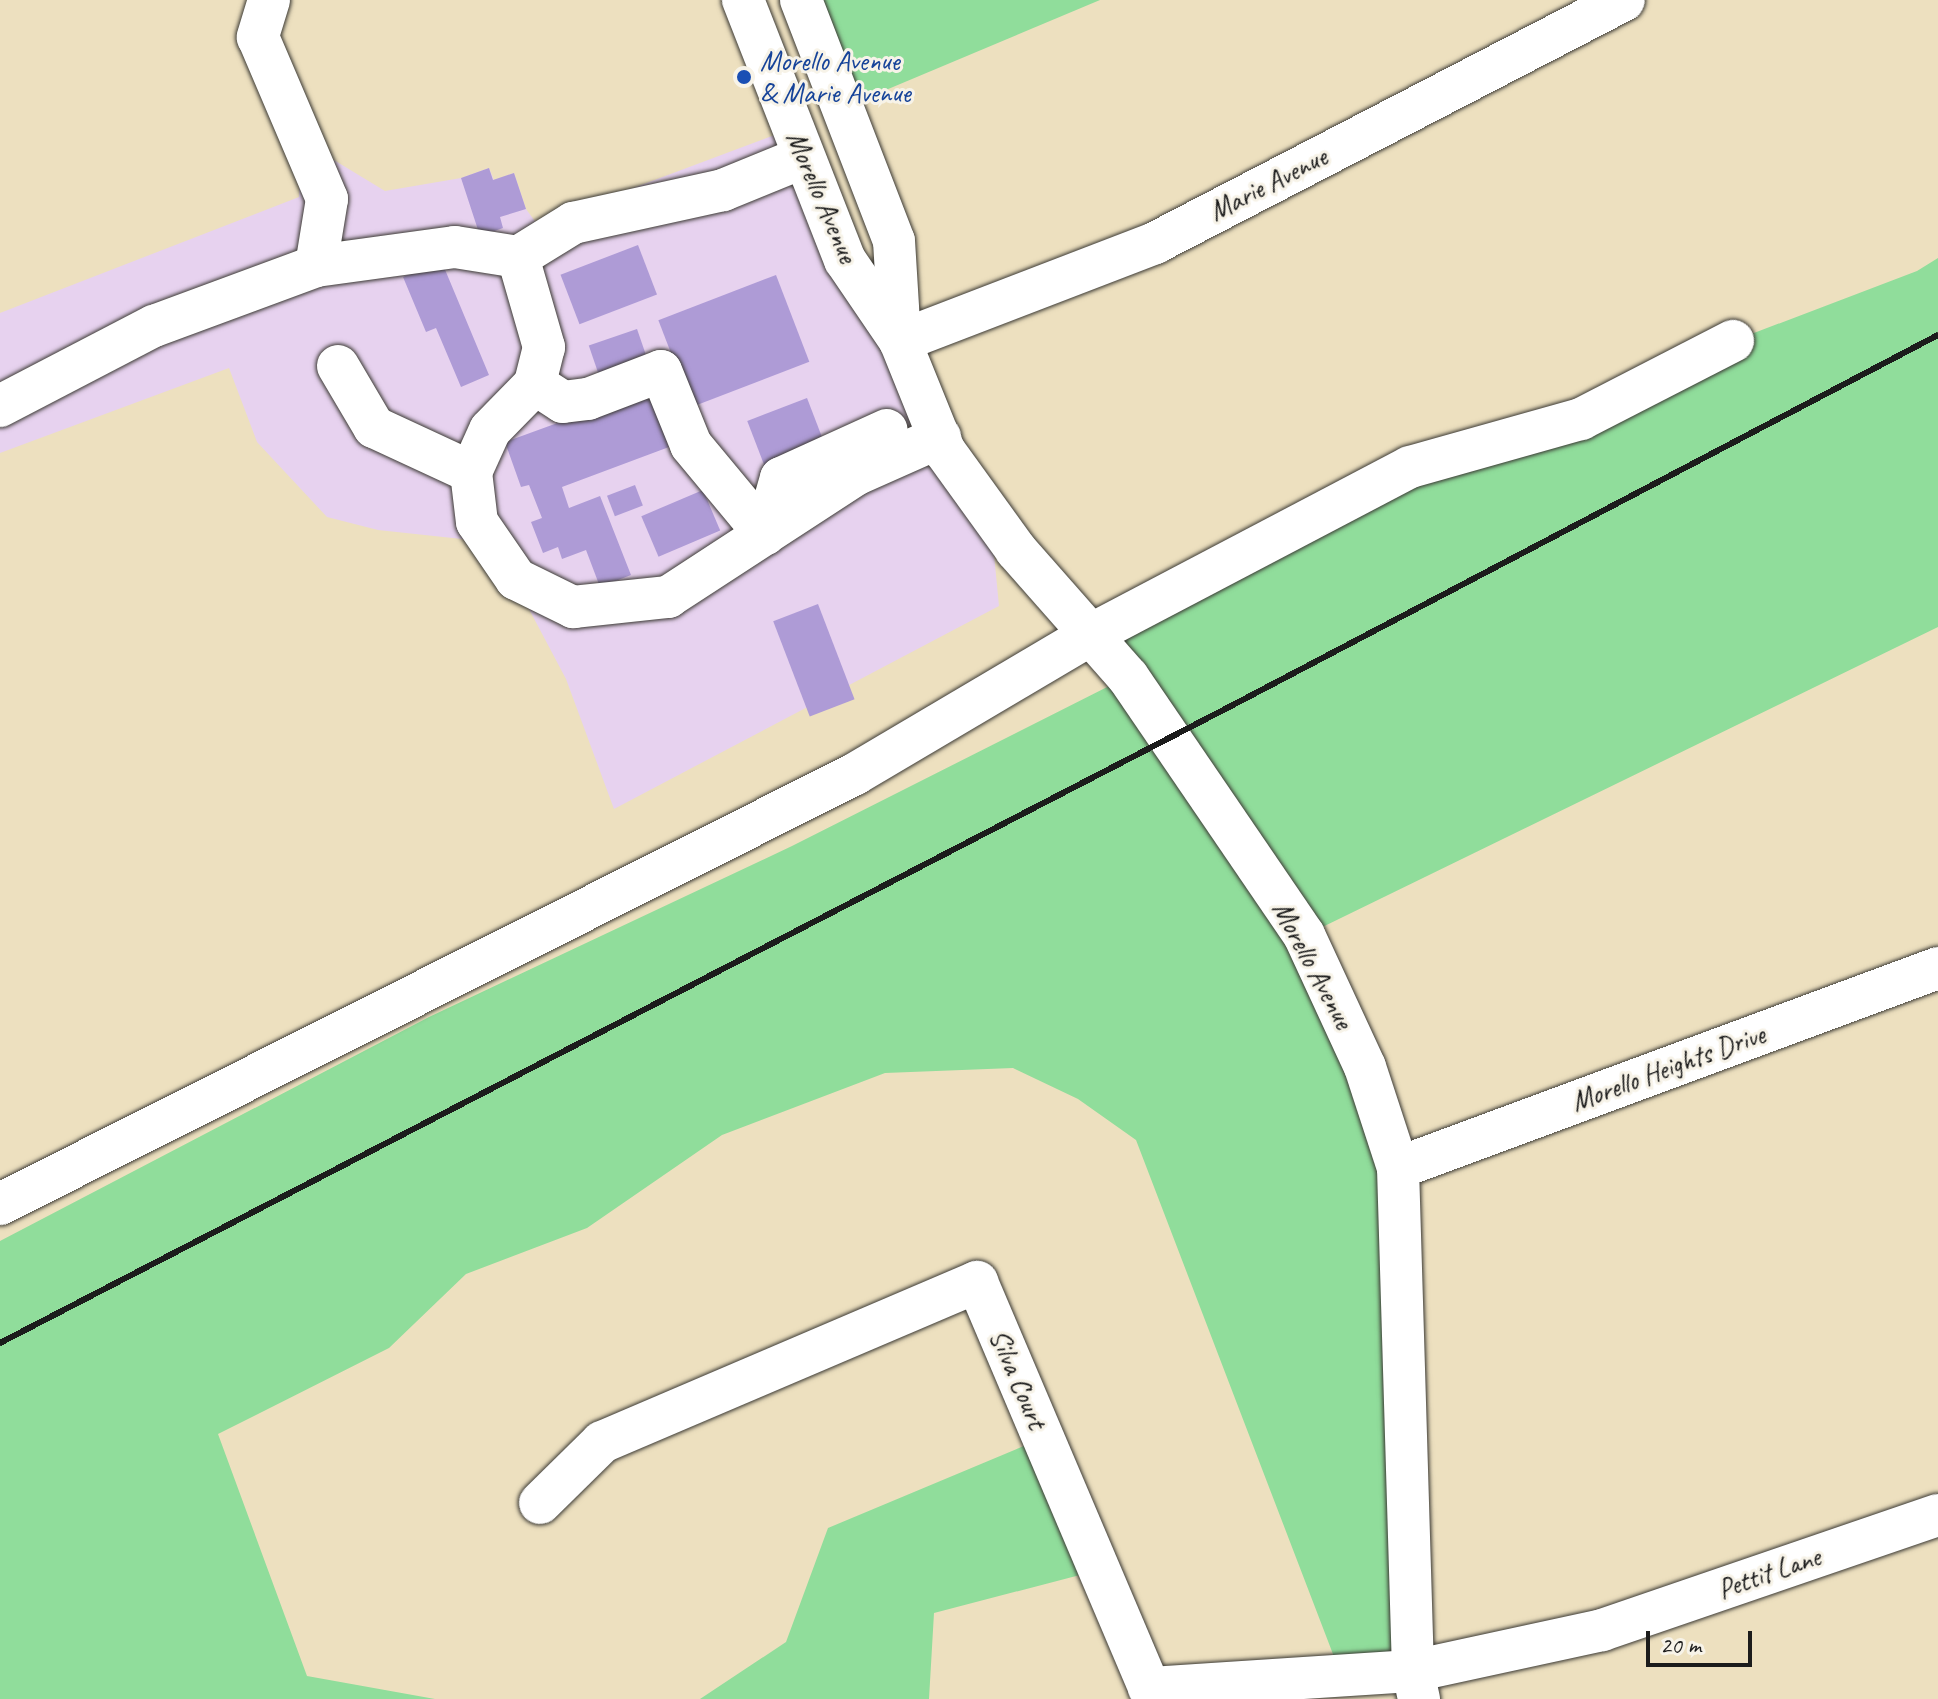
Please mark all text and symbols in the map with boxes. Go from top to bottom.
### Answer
place label: Morello Avenue & Marie Avenue [760,44,910,110]
marker: Morello Avenue & Marie Avenue [735,68,753,86]
street label: Morello Avenue [779,126,865,268]
street label: Marie Avenue [1203,140,1333,228]
street label: Morello Avenue [1265,895,1361,1035]
street label: Morello Heights Drive [1566,1017,1770,1119]
street label: Silva Court [982,1324,1054,1434]
street label: Pettit Lane [1713,1540,1825,1606]
scale bar [1650,1615,1756,1665]
text: 20 m [1660,1630,1701,1660]

